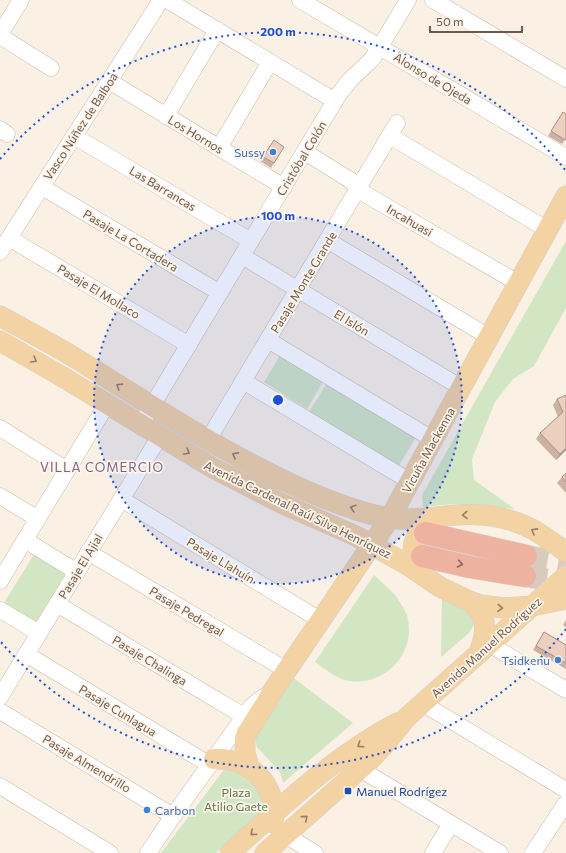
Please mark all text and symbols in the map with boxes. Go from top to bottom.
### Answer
scale bar [430,8,522,34]
text: 50 m [436,14,464,28]
text: 200 m [260,24,296,38]
street label: Alonso de Ojeda [392,49,474,107]
street label: Vasco Núñez de Balboa [40,70,120,182]
street label: Los Hornos [166,112,226,156]
street label: Cristóbal Colón [273,118,329,198]
place label: Sussy [234,145,265,159]
marker: Sussy [268,147,278,157]
street label: Las Barrancas [127,163,199,213]
street label: Incahuasi [384,201,436,239]
street label: Pasaje La Cortadera [81,206,181,274]
text: 100 m [261,208,295,222]
street label: Pasaje Monte Grande [267,229,339,335]
street label: Pasaje El Mollaco [55,261,143,321]
street label: El Islón [332,306,372,338]
one-way arrow [30,356,37,363]
one-way arrow [116,383,123,390]
centre of rings [271,393,285,407]
street label: Vicuña Mackenna [399,405,457,495]
one-way arrow [183,447,190,455]
one-way arrow [232,452,239,459]
street label: Avenida Cardenal Raúl Silva Henríquez [202,457,394,561]
district label: VILLA COMERCIO [40,459,164,475]
one-way arrow [349,504,356,513]
one-way arrow [462,510,468,519]
one-way arrow [531,528,538,535]
street label: Pasaje El Ajial [55,531,105,601]
street label: Pasaje Llahuín [184,534,258,586]
one-way arrow [457,560,463,568]
street label: Pasaje Pedregal [147,583,227,639]
street label: Avenida Manuel Rodríguez [428,594,544,700]
one-way arrow [497,603,503,612]
street label: Pasaje Chalinga [110,632,190,688]
place label: Tsidkenu [502,653,550,667]
marker: Tsidkenu [553,655,563,665]
street label: Pasaje Cunlagua [77,681,159,739]
street label: Pasaje Almendrillo [40,731,134,795]
one-way arrow [357,740,364,748]
place label: Manuel Rodrígez [356,784,447,798]
park label: Plaza Atilio Gaete [204,785,268,813]
marker: Manuel Rodrígez [343,786,353,796]
place label: Carbon [155,803,195,817]
marker: Carbon [142,805,152,815]
one-way arrow [300,815,307,822]
one-way arrow [250,828,257,835]

